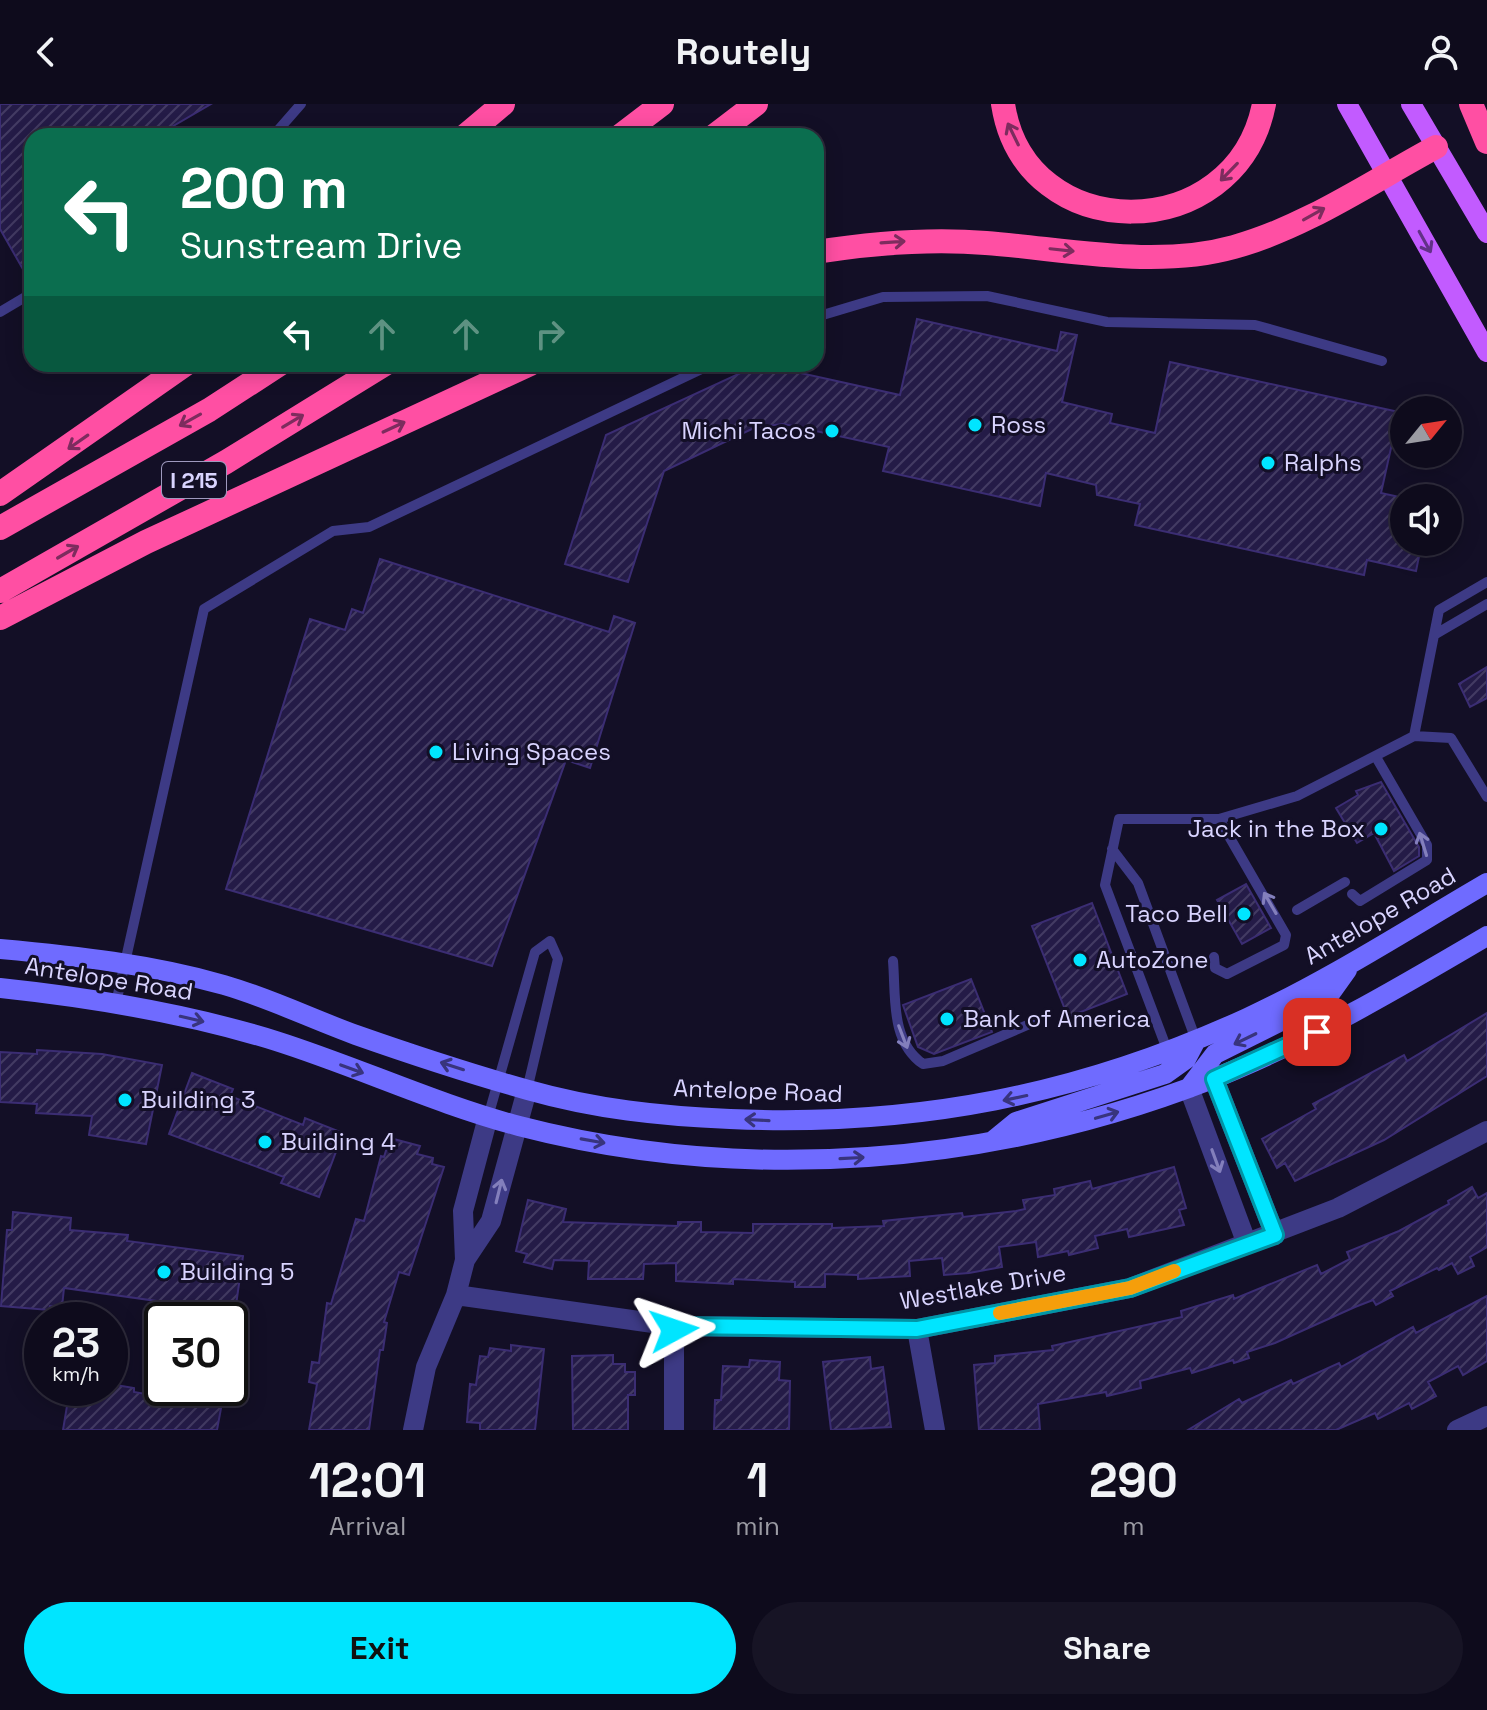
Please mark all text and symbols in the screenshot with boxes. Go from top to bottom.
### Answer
text: Routely [676,29,811,75]
icon: back [24,30,68,74]
icon: person [1419,30,1463,74]
one-way arrow [1005,122,1020,146]
text: 200 m [180,153,348,224]
icon: left [48,160,152,264]
one-way arrow [1220,162,1239,181]
one-way arrow [1302,205,1325,221]
text: Sunstream Drive [180,223,463,269]
one-way arrow [1418,229,1433,253]
one-way arrow [879,234,906,249]
one-way arrow [1048,243,1075,258]
icon: left [276,312,320,356]
icon: ahead [360,312,404,356]
icon: ahead [444,312,488,356]
icon: right [528,312,572,356]
north arrow [1390,396,1462,468]
map controls [1390,396,1462,556]
place label: Ross [991,409,1046,440]
one-way arrow [178,413,202,428]
one-way arrow [281,413,303,430]
place label: Michi Tacos [682,415,816,446]
marker: Ross [966,416,984,434]
one-way arrow [381,418,406,433]
marker: Michi Tacos [823,422,841,440]
one-way arrow [67,434,89,451]
place label: Ralphs [1284,447,1362,478]
marker: Ralphs [1259,454,1277,472]
road number: I 215 [162,462,226,498]
button: sound [1390,484,1462,556]
one-way arrow [56,544,79,560]
place label: Living Spaces [452,736,611,767]
marker: Living Spaces [427,743,445,761]
place label: Jack in the Box [1187,813,1365,844]
marker: Jack in the Box [1372,820,1390,838]
one-way arrow [1415,832,1429,857]
street label: Antelope Road [1298,860,1461,971]
one-way arrow [1261,892,1277,916]
place label: Taco Bell [1125,898,1228,929]
marker: Taco Bell [1235,905,1253,923]
place label: AutoZone [1096,944,1209,975]
street label: Antelope Road [23,950,195,1007]
marker: AutoZone [1071,951,1089,969]
pin [1283,998,1351,1066]
place label: Bank of America [963,1003,1151,1034]
marker: Bank of America [938,1010,956,1028]
icon: arrive [1295,1010,1339,1054]
one-way arrow [179,1012,205,1027]
one-way arrow [897,1024,911,1049]
one-way arrow [1234,1031,1258,1047]
one-way arrow [440,1058,465,1073]
one-way arrow [339,1063,363,1077]
street label: Antelope Road [673,1072,843,1109]
place label: Building 3 [141,1084,255,1115]
marker: Building 3 [116,1091,134,1109]
one-way arrow [1003,1091,1029,1106]
one-way arrow [1094,1107,1120,1122]
one-way arrow [744,1113,771,1128]
place label: Building 4 [281,1126,396,1157]
marker: Building 4 [256,1133,274,1151]
one-way arrow [580,1134,605,1149]
one-way arrow [1210,1148,1224,1173]
one-way arrow [838,1150,865,1165]
one-way arrow [492,1178,507,1204]
place label: Building 5 [180,1256,294,1287]
street label: Westlake Drive [897,1257,1068,1316]
marker: Building 5 [155,1263,173,1281]
position arrow [632,1288,716,1372]
speed limit sign: 30 [144,1302,248,1406]
text: 23 [52,1318,100,1369]
text: km/h [52,1361,100,1387]
text: 12:01 [309,1450,426,1511]
text: 1 [747,1450,768,1511]
text: 290 [1089,1450,1178,1511]
text: Arrival [329,1509,406,1543]
text: min [735,1509,780,1543]
text: m [1122,1509,1145,1543]
button: Exit [24,1602,736,1694]
button: Share [752,1602,1463,1694]

